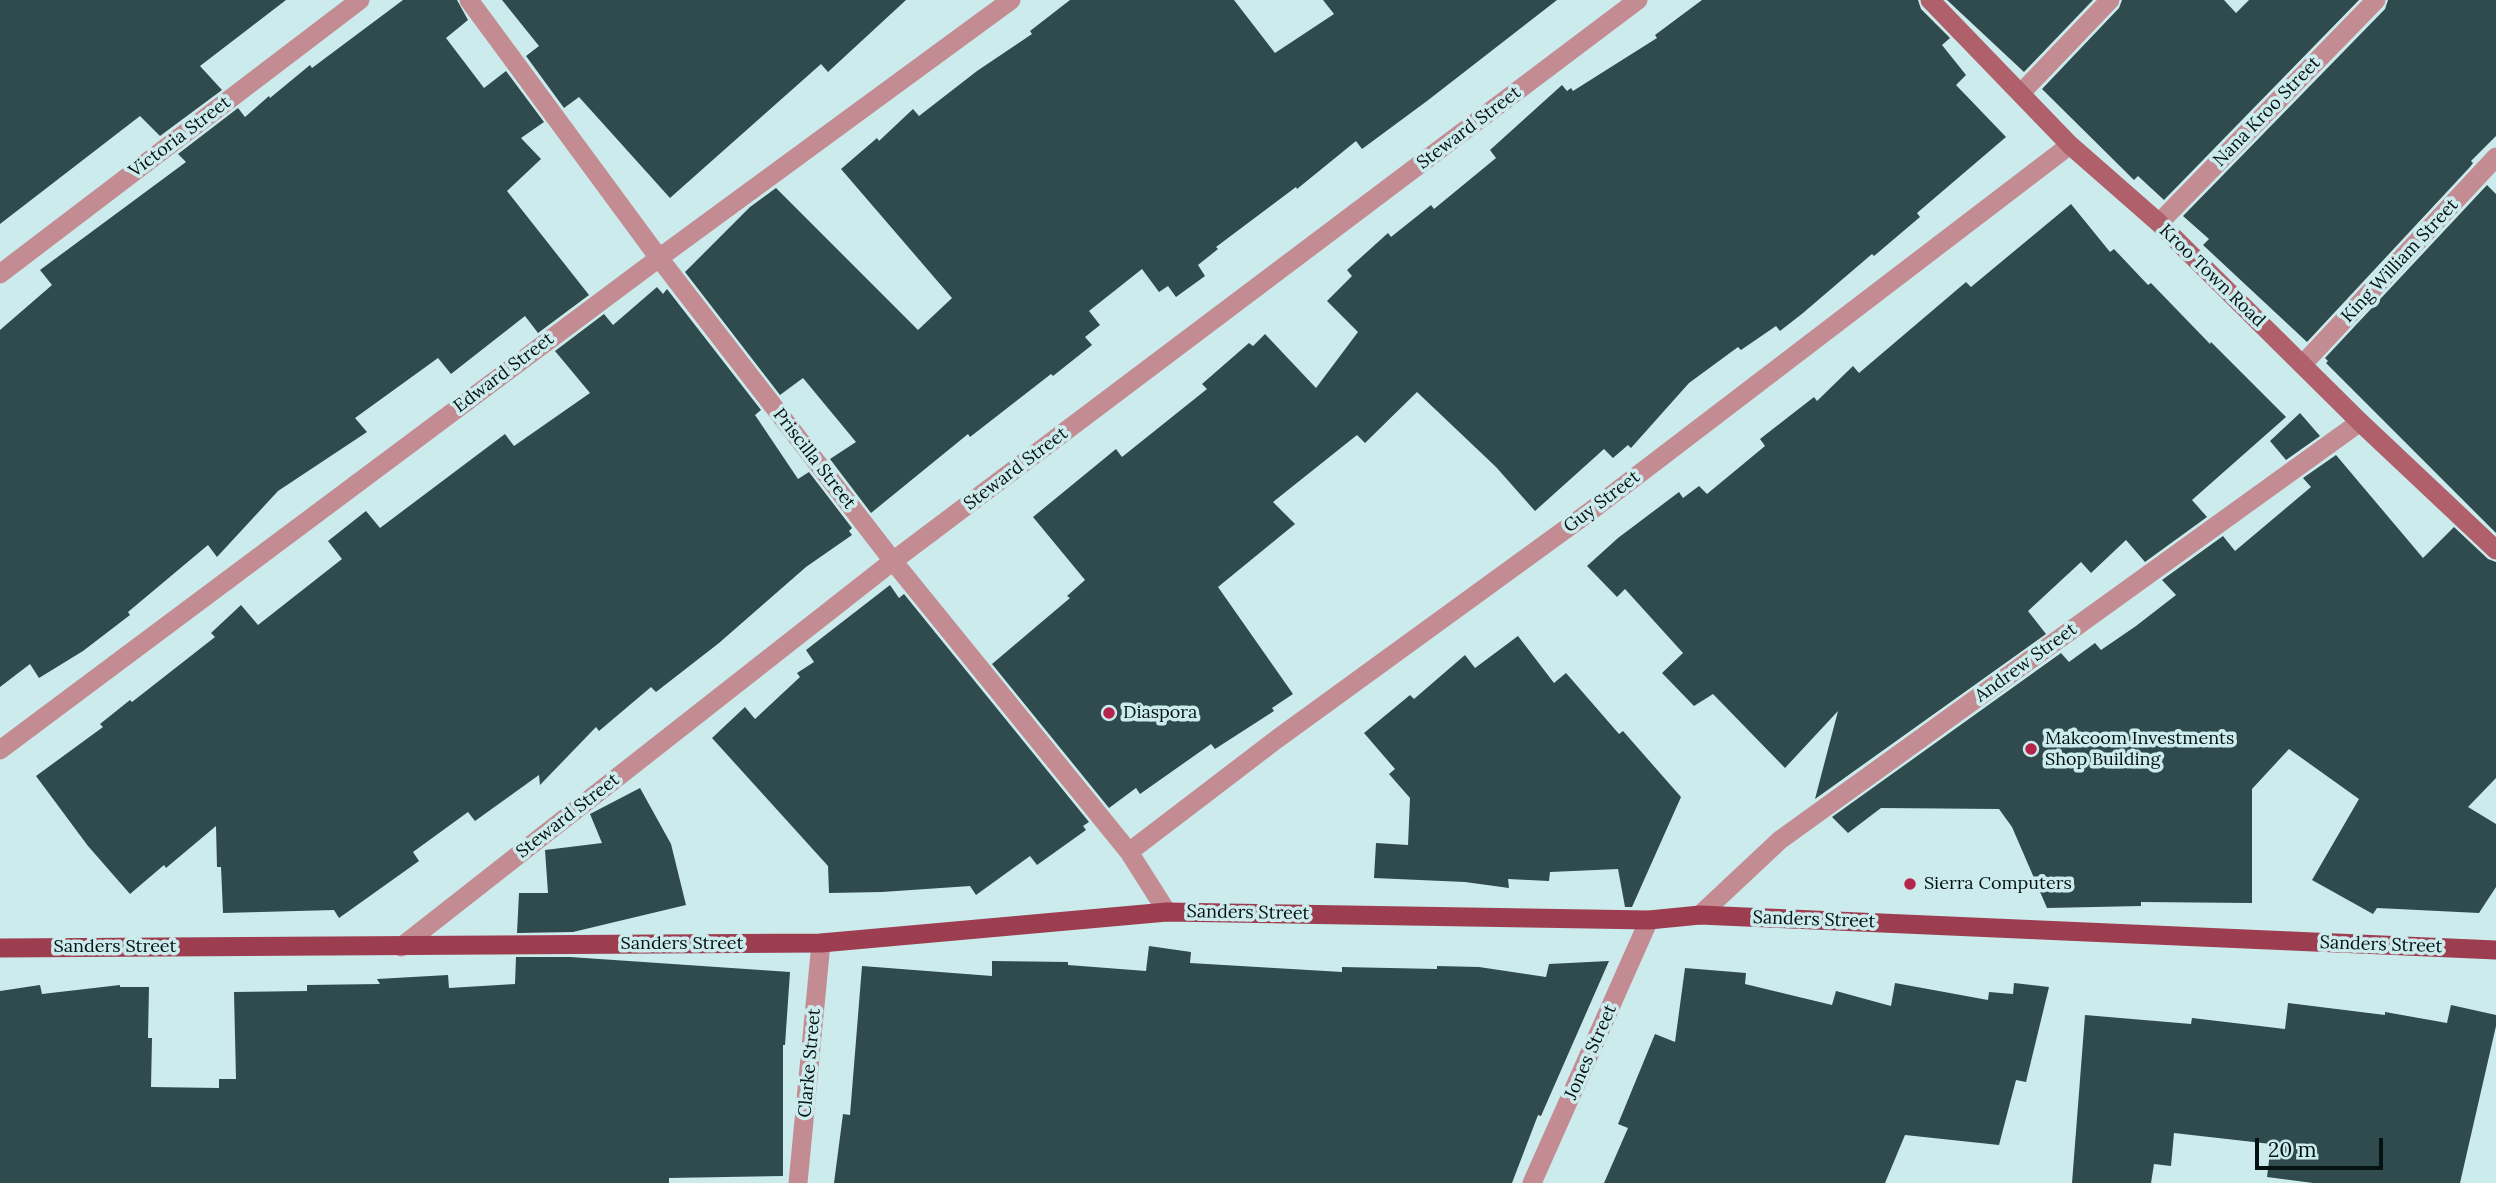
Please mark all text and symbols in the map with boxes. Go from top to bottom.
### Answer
street label: Nana Kroo Street [2209,52,2325,172]
street label: Steward Street [1413,82,1525,174]
street label: Victoria Street [125,92,235,182]
street label: King William Street [2337,195,2463,327]
street label: Kroo Town Road [2155,220,2269,332]
street label: Edward Street [450,328,558,418]
street label: Priscilla Street [768,404,860,514]
street label: Steward Street [960,423,1072,515]
street label: Guy Street [1560,466,1644,538]
street label: Andrew Street [1971,619,2081,707]
place label: Diaspora [1123,702,1197,724]
marker: Diaspora [1101,705,1117,721]
place label: Makcoom Investments Shop Building [2045,728,2234,770]
marker: Makcoom Investments Shop Building [2023,741,2039,757]
street label: Steward Street [512,769,624,863]
place label: Sierra Computers [1924,873,2072,895]
marker: Sierra Computers [1902,876,1918,892]
street label: Sanders Street [1186,901,1310,925]
street label: Sanders Street [1752,907,1876,933]
street label: Sanders Street [2319,932,2443,958]
street label: Sanders Street [621,933,743,955]
street label: Sanders Street [54,936,176,958]
street label: Jones Street [1560,1001,1622,1103]
street label: Clarke Street [794,1007,826,1119]
scale bar [2258,1124,2386,1168]
text: 20 m [2268,1136,2317,1163]

